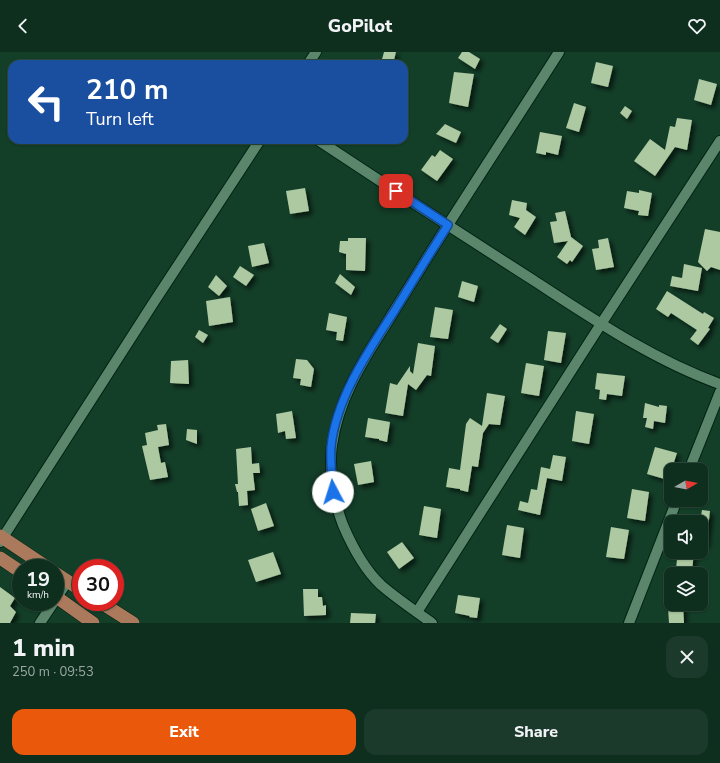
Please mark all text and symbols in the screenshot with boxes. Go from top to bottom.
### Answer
text: GoPilot [328,14,392,38]
icon: back [12,15,34,37]
icon: heart [686,15,708,37]
text: 210 m [86,71,169,109]
icon: left [20,76,72,128]
text: Turn left [86,107,154,131]
pin [379,174,413,208]
icon: arrive [385,180,407,202]
north arrow [664,463,708,507]
map controls [664,463,708,611]
position arrow [312,471,354,513]
button: sound [664,515,708,559]
speed limit sign: 30 [72,559,124,611]
text: 19 [26,566,50,593]
button: layers [664,567,708,611]
text: km/h [27,588,49,602]
text: 1 min [12,632,75,664]
button: close [666,636,708,678]
text: 250 m · 09:53 [12,663,94,681]
button: Exit [12,709,356,755]
button: Share [364,709,708,755]

